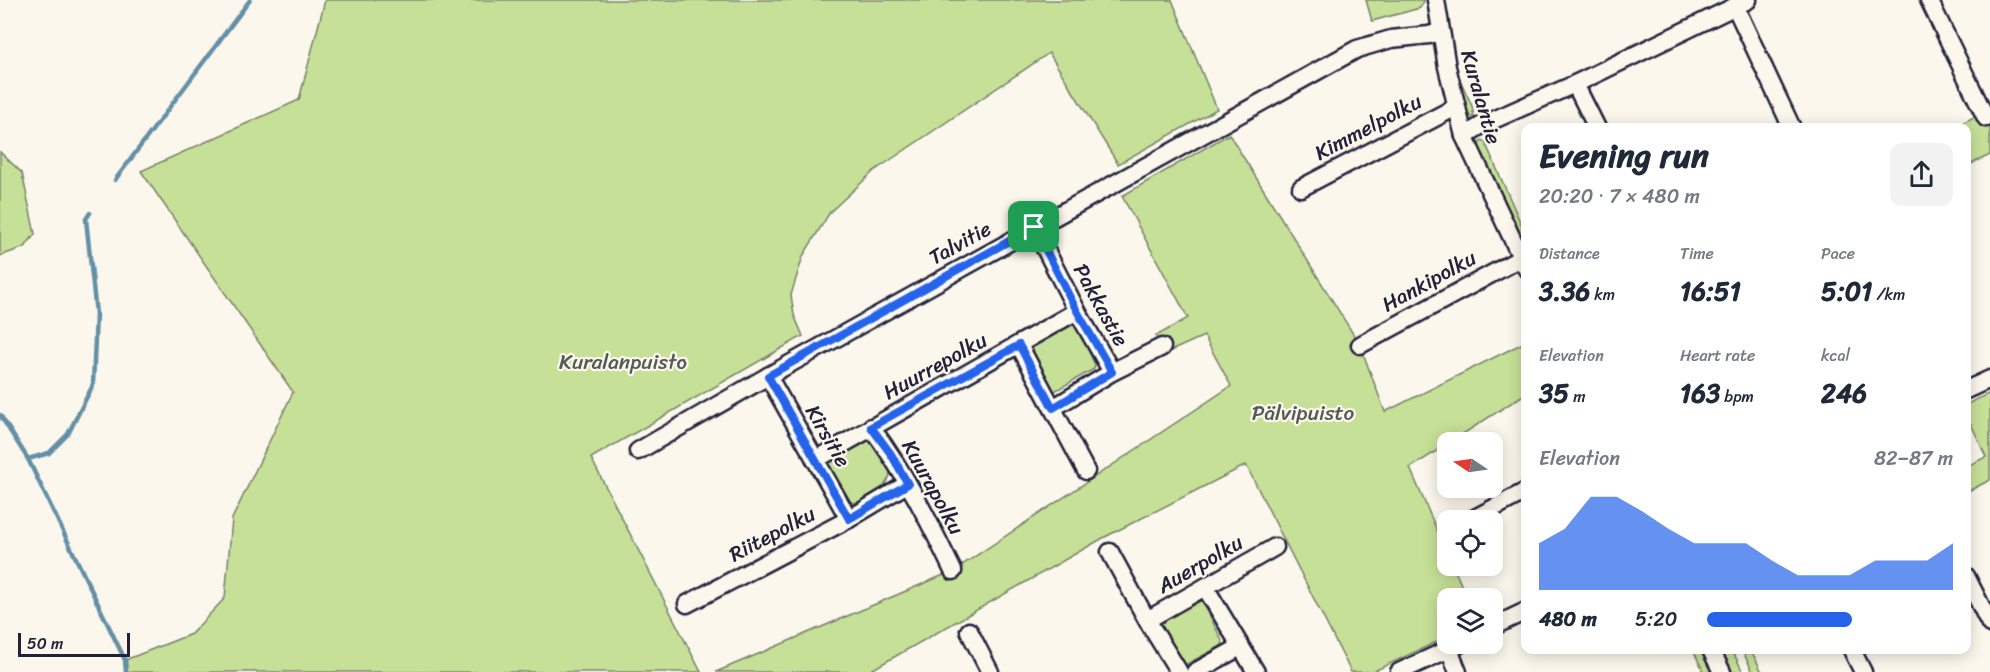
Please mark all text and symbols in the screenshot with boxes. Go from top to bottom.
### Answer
street label: Kuralantie [1449,45,1513,149]
street label: Kimmelpolku [1307,82,1429,171]
text: Evening run [1539,127,1709,185]
button: share [1890,143,1953,206]
text: 20:20 · 7 × 480 m [1539,179,1700,214]
pin [1008,201,1059,252]
street label: Talvitie [922,210,999,276]
icon: arrive [1017,210,1050,243]
street label: Hankipolku [1374,239,1484,323]
text: Distance [1539,239,1600,268]
text: Time [1680,239,1714,268]
text: Pace [1821,239,1855,268]
street label: Pakkastie [1062,256,1140,354]
text: 3.36 [1539,268,1590,314]
text: 16:51 [1680,268,1741,314]
text: 5:01 [1821,268,1872,314]
text: km [1590,280,1615,309]
text: /km [1872,280,1905,309]
street label: Huurrepolku [876,321,995,410]
text: Elevation [1539,341,1604,370]
text: Heart rate [1680,341,1755,370]
text: kcal [1821,341,1850,370]
park label: Kuralanpuisto [559,343,687,381]
text: 35 [1539,370,1569,416]
text: 163 [1680,370,1720,416]
text: 246 [1821,370,1867,416]
text: m [1569,382,1586,411]
text: bpm [1720,382,1754,411]
park label: Pälvipuisto [1252,394,1355,432]
street label: Kirsitie [795,397,861,475]
street label: Kuurapolku [891,432,975,543]
north arrow [1437,432,1503,498]
map controls [1437,432,1503,654]
text: Elevation [1539,441,1620,476]
text: 82–87 m [1874,441,1953,476]
street label: Riitepolku [722,495,823,573]
button: locate [1437,510,1503,576]
street label: Auerpolku [1149,524,1251,605]
button: layers [1437,588,1503,654]
text: 480 m [1539,602,1597,637]
text: 5:20 [1635,602,1677,637]
text: 50 m [27,629,63,658]
scale bar [18,630,130,658]

